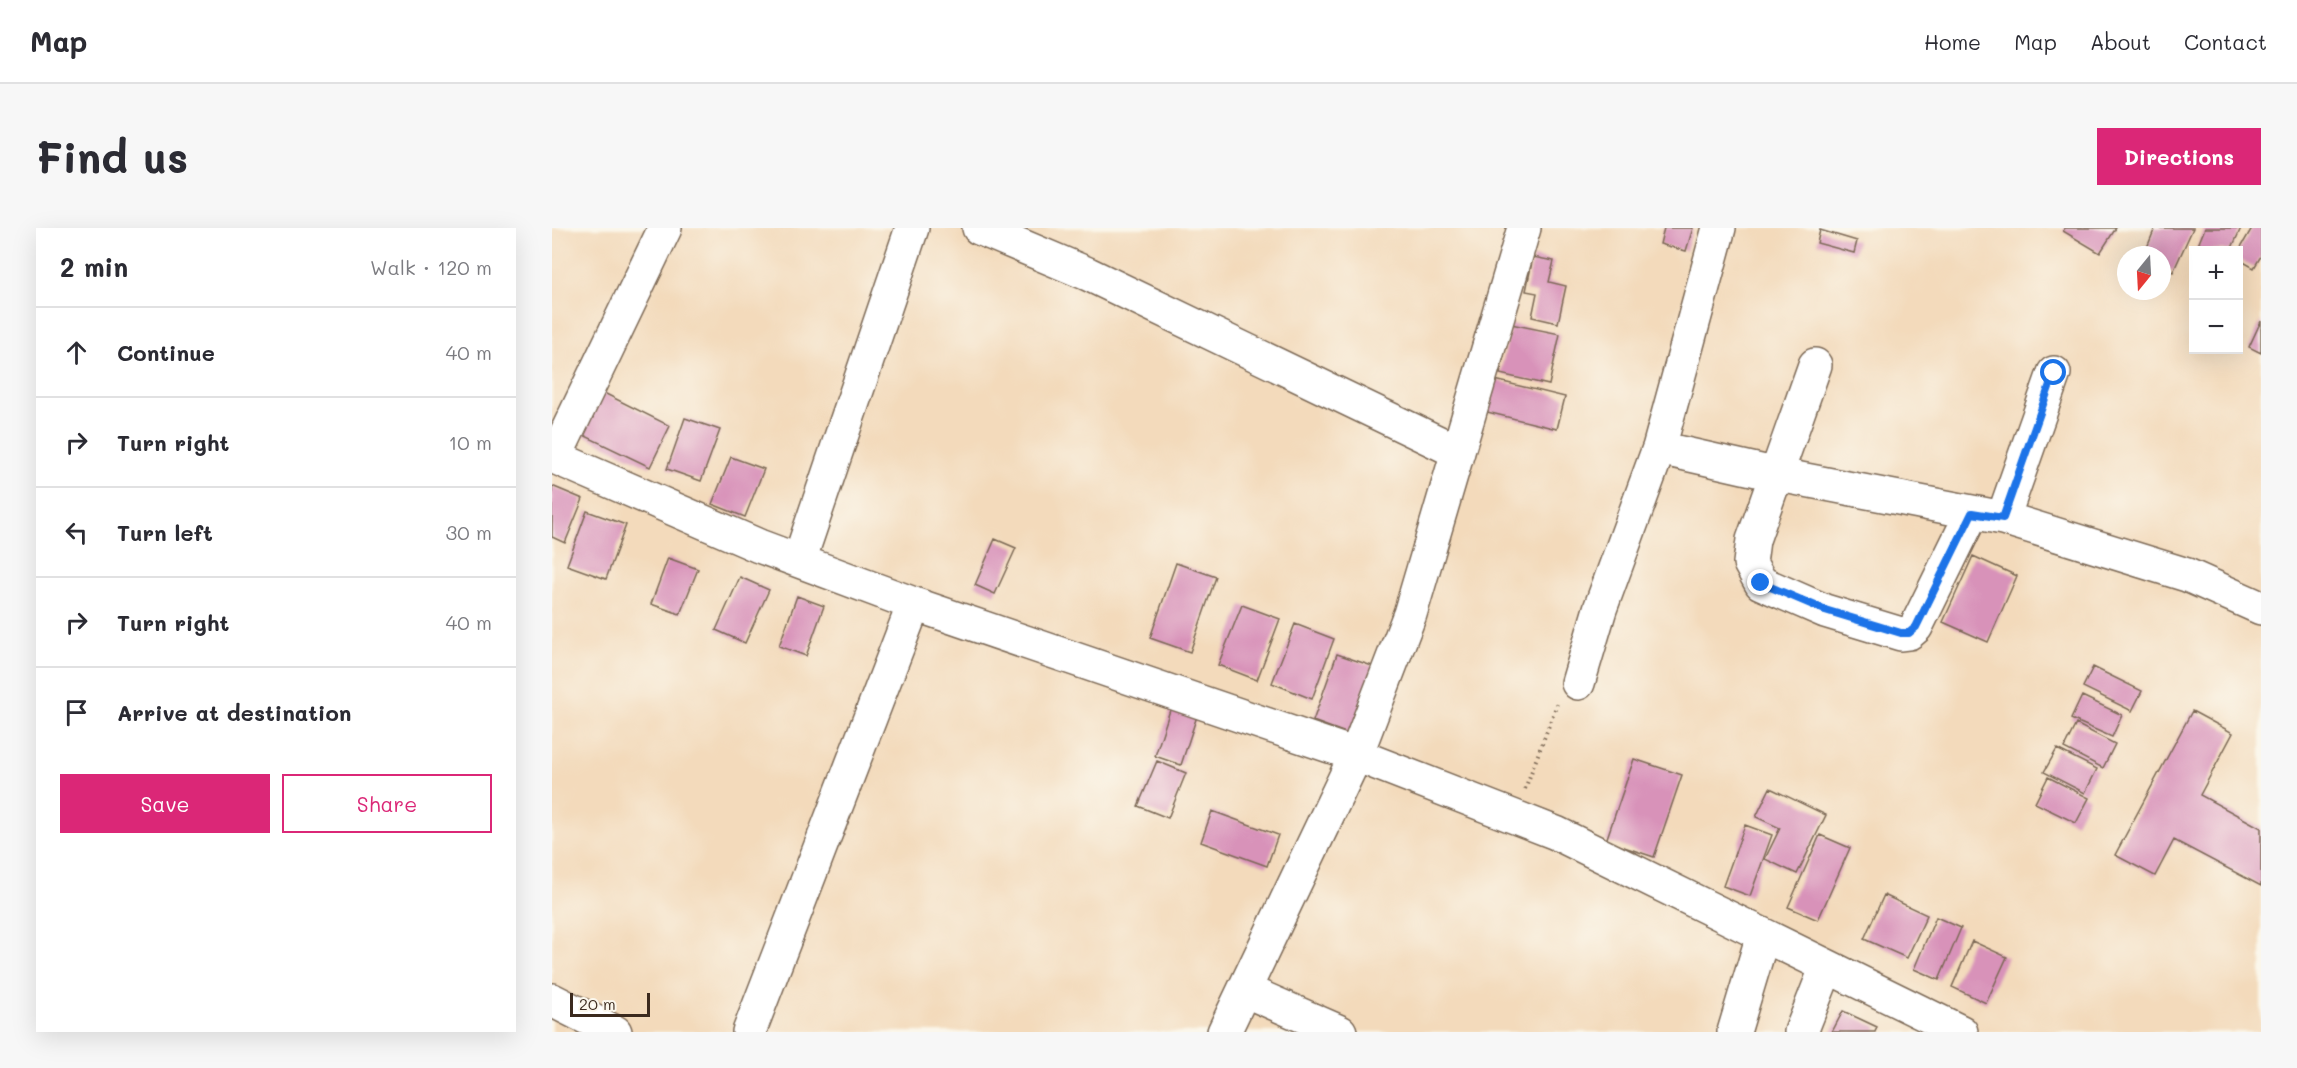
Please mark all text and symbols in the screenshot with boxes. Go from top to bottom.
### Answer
text: Map [30,23,87,59]
text: Home [1924,28,1981,55]
text: Map [2014,28,2057,55]
text: About [2090,28,2151,55]
text: Contact [2184,28,2267,55]
button: Directions [2097,128,2261,185]
text: Find us [36,129,188,184]
north arrow [2117,246,2171,300]
map controls [2189,246,2243,354]
button: + [2189,246,2243,300]
text: 2 min [60,250,128,284]
text: Walk · 120 m [370,254,492,280]
button: − [2189,300,2243,354]
icon: ahead [60,336,93,369]
text: Continue [117,338,215,367]
text: 40 m [446,339,492,365]
route start [2040,359,2066,385]
icon: right [60,426,93,459]
text: Turn right [117,428,229,457]
text: 10 m [448,429,492,455]
icon: left [60,516,93,549]
text: Turn left [117,518,213,547]
text: 30 m [446,519,492,545]
route end [1747,569,1773,595]
icon: right [60,606,93,639]
text: Turn right [117,608,229,637]
text: 40 m [446,609,492,635]
icon: arrive [60,696,93,729]
text: Arrive at destination [117,698,352,727]
button: Save [60,774,270,833]
button: Share [282,774,492,833]
scale bar [570,990,650,1018]
text: 20 m [579,993,616,1014]

